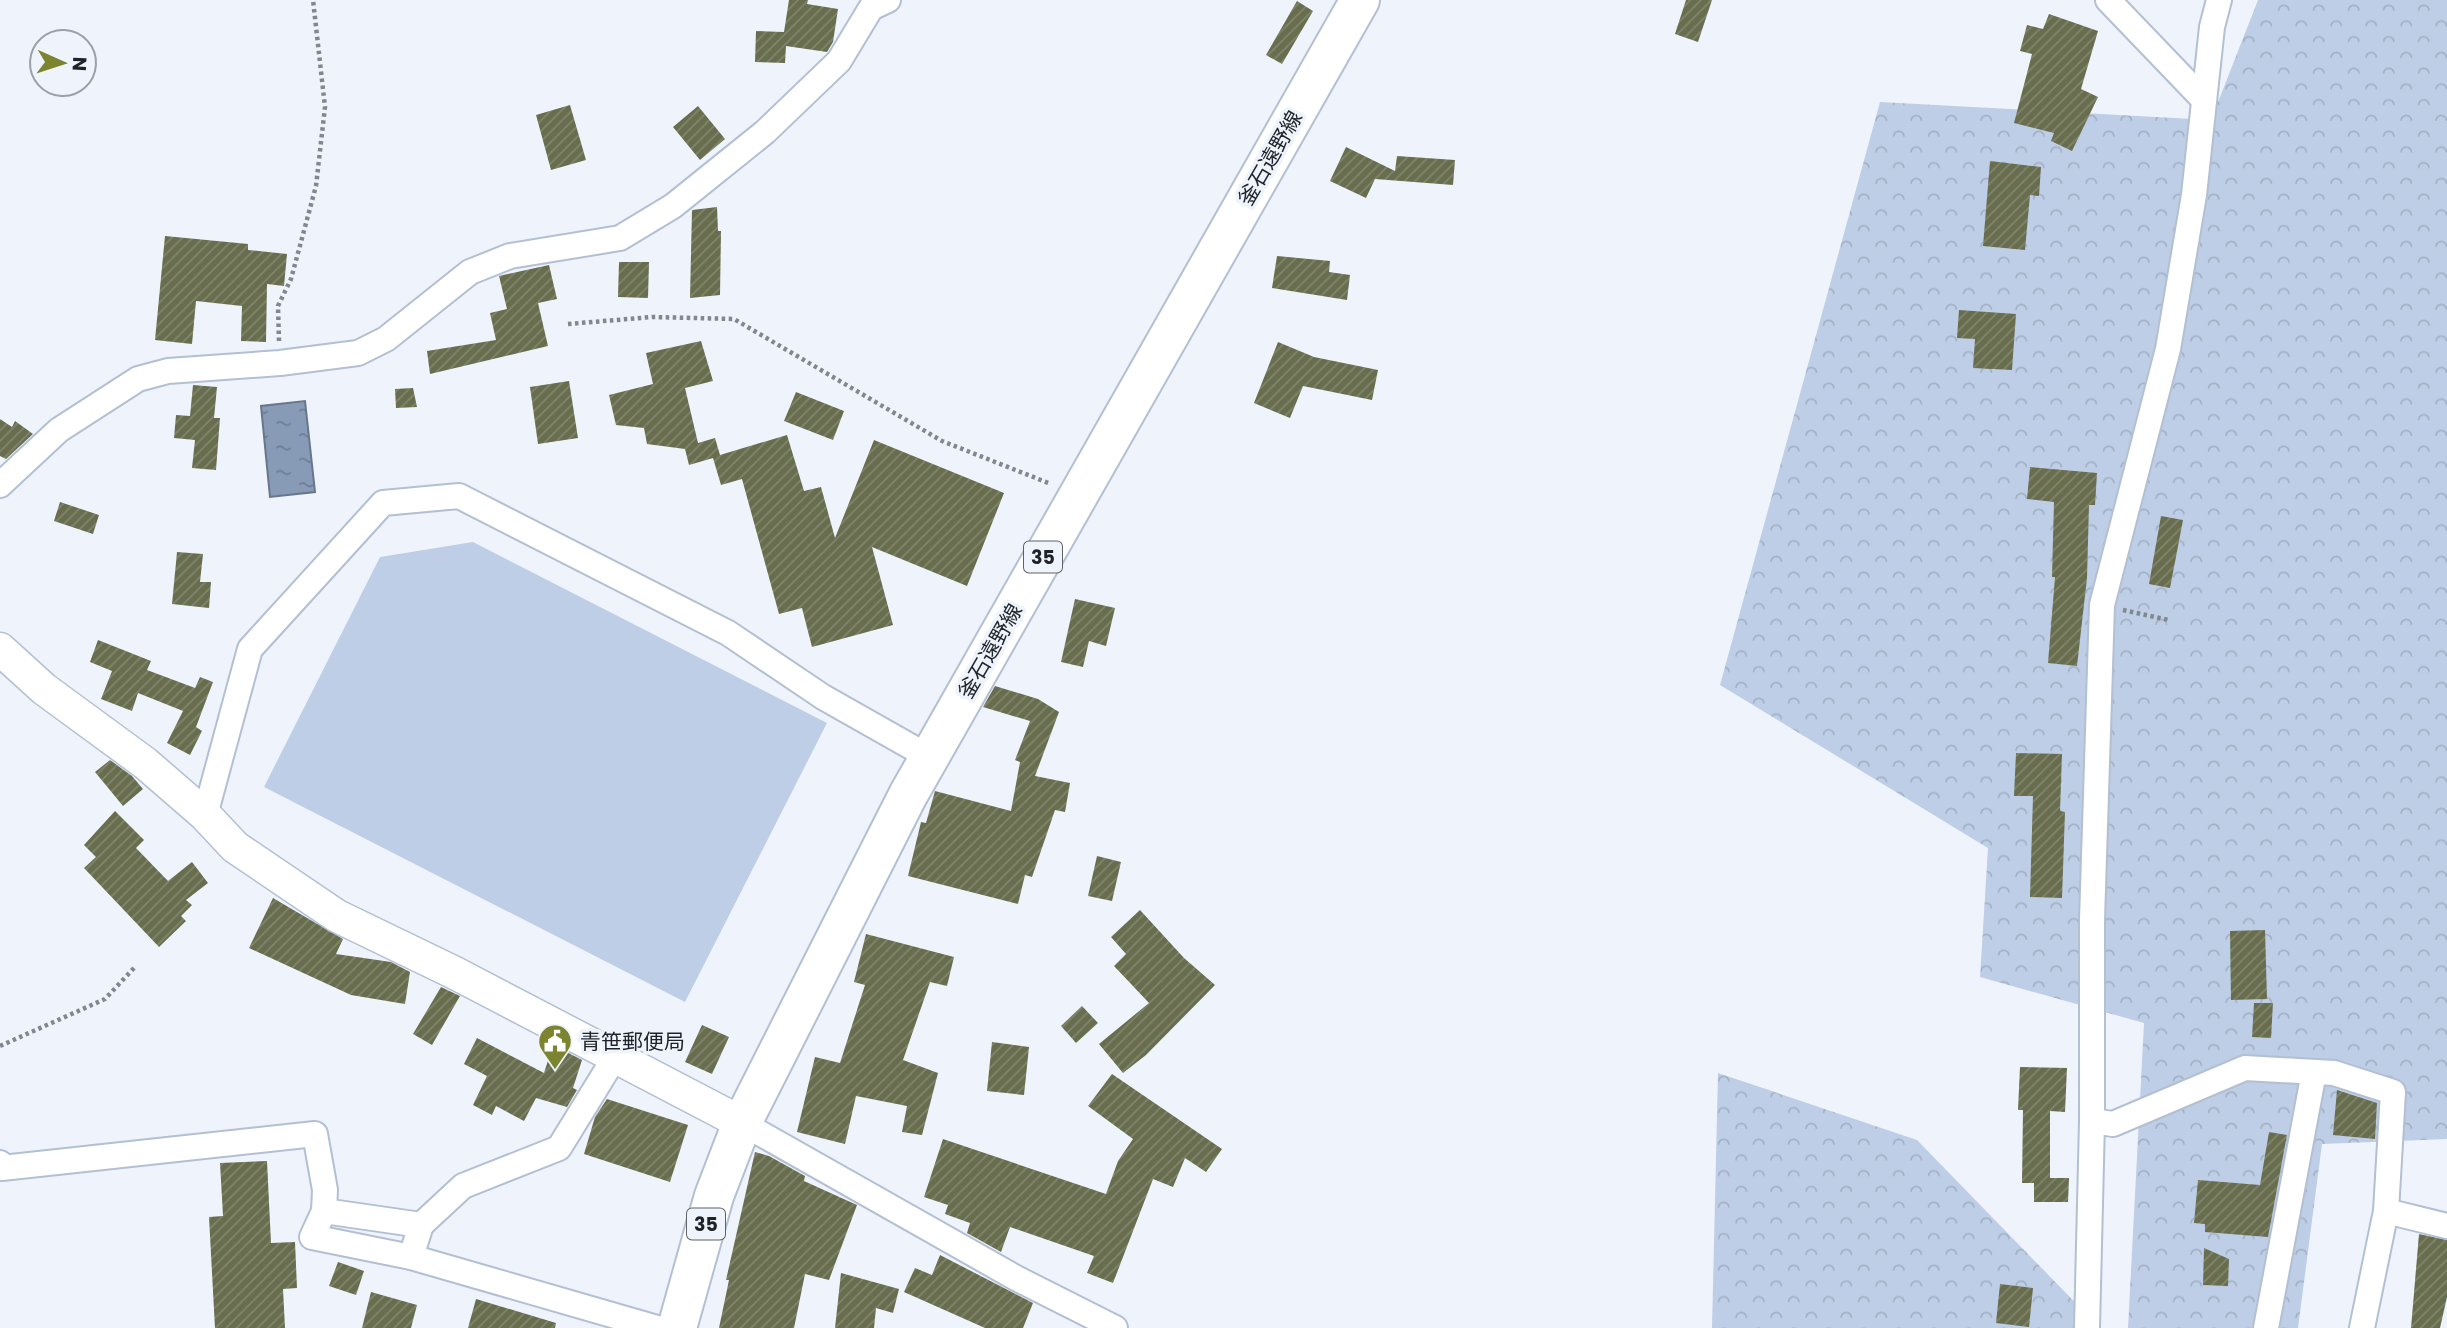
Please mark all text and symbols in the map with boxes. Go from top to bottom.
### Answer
north arrow [28,28,98,98]
text: N [66,56,93,72]
street label: 釜石遠野線 [1231,105,1309,211]
road number: 35 [1024,542,1062,572]
street label: 釜石遠野線 [951,598,1029,704]
public building icon: 青笹郵便局 [536,1022,574,1071]
place label: 青笹郵便局 [580,1027,685,1056]
road number: 35 [687,1208,725,1240]

